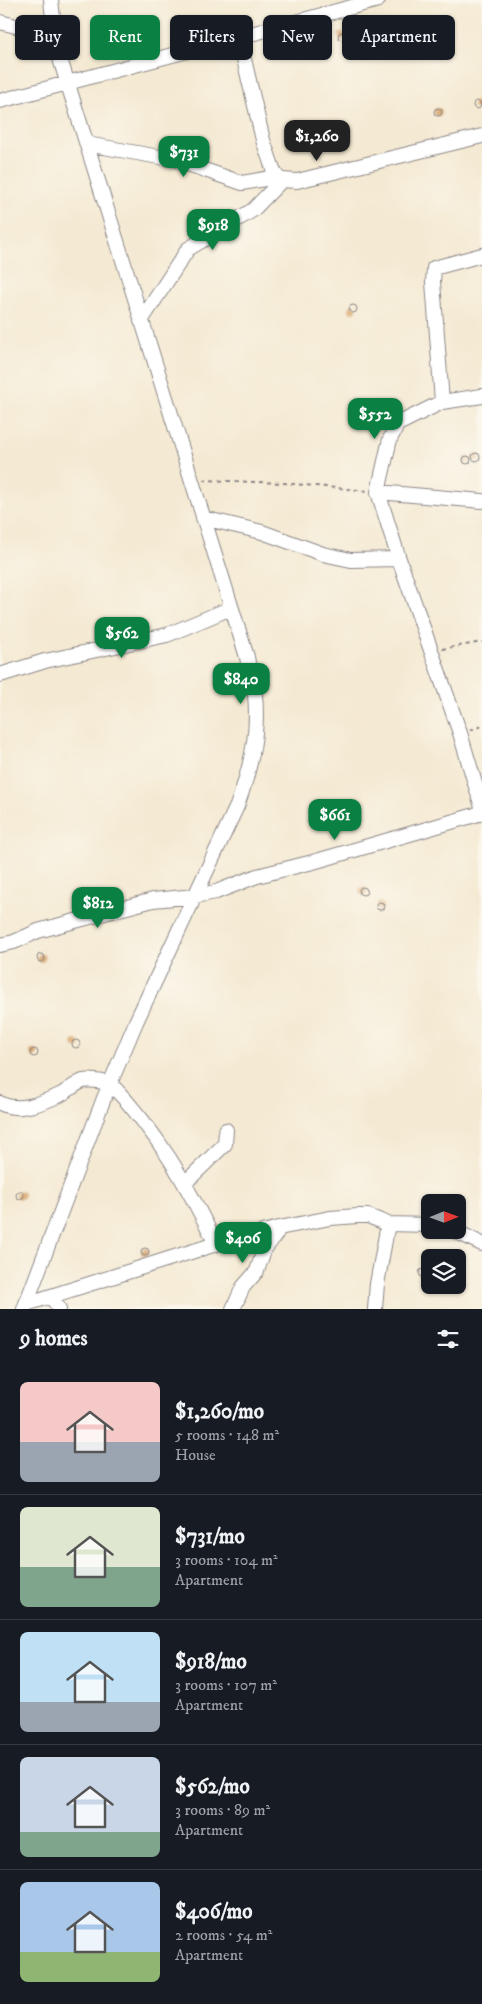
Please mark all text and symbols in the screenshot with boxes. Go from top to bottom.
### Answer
chip: Buy [15,15,80,60]
chip: Rent [90,15,160,60]
chip: Filters [170,15,253,60]
chip: New [263,15,332,60]
chip: Apartment [342,15,455,60]
pin: $1,260 [276,120,358,162]
text: $1,260 [295,126,339,146]
pin: $731 [154,136,214,178]
text: $731 [170,142,199,162]
pin: $918 [183,208,243,251]
text: $918 [198,215,228,235]
pin: $552 [345,398,405,440]
text: $552 [359,404,391,424]
pin: $562 [92,616,152,659]
text: $562 [106,623,138,643]
pin: $840 [211,662,271,705]
text: $840 [224,669,258,689]
pin: $661 [305,798,365,841]
text: $661 [319,805,351,825]
pin: $812 [68,886,128,929]
text: $812 [83,893,113,913]
north arrow [421,1194,466,1239]
map controls [421,1194,466,1294]
pin: $406 [213,1222,273,1264]
text: $406 [226,1228,260,1248]
button: layers [421,1249,466,1294]
icon: filters [434,1325,462,1353]
text: 9 homes [20,1326,88,1352]
text: $1,260/mo [175,1399,264,1425]
icon: home [60,1402,120,1462]
text: 5 rooms · 148 m² [175,1425,279,1445]
text: House [175,1445,216,1465]
text: $731/mo [175,1524,245,1550]
icon: home [60,1527,120,1587]
text: 3 rooms · 104 m² [175,1550,278,1570]
text: Apartment [175,1570,243,1590]
text: $918/mo [175,1649,247,1675]
icon: home [60,1652,120,1712]
text: 3 rooms · 107 m² [175,1675,277,1695]
text: Apartment [175,1695,243,1715]
text: $562/mo [175,1774,250,1800]
icon: home [60,1777,120,1837]
text: 3 rooms · 89 m² [175,1800,270,1820]
text: Apartment [175,1820,243,1840]
text: $406/mo [175,1899,252,1925]
icon: home [60,1902,120,1962]
text: 2 rooms · 54 m² [175,1925,272,1945]
text: Apartment [175,1945,243,1965]

